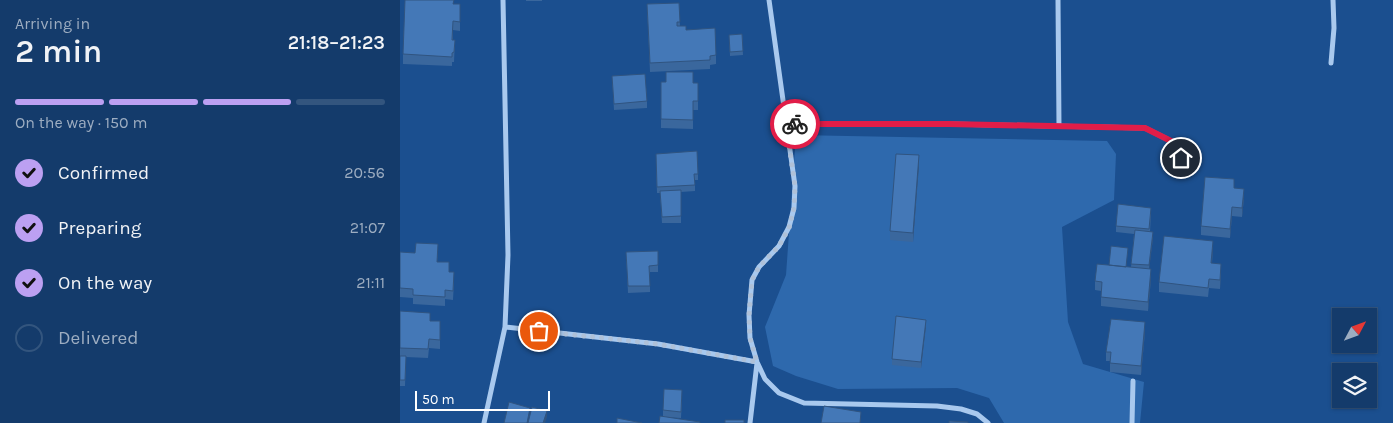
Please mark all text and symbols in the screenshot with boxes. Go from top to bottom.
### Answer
text: Arriving in [15,14,90,33]
text: 21:18–21:23 [288,32,385,54]
text: 2 min [15,33,102,70]
courier [770,99,820,149]
icon: bike [781,110,809,138]
text: On the way · 150 m [15,113,147,132]
pin [1160,137,1202,179]
icon: home [1167,144,1195,172]
icon: check [15,159,43,187]
text: Confirmed [58,162,149,184]
text: 20:56 [344,163,385,182]
icon: check [15,214,43,242]
text: Preparing [58,217,141,239]
text: 21:07 [350,218,385,237]
icon: check [15,269,43,297]
text: On the way [58,272,152,294]
text: 21:11 [356,273,385,292]
north arrow [1332,308,1378,352]
map controls [1332,308,1377,408]
pin [518,310,560,352]
icon: bag [525,317,553,345]
text: Delivered [58,327,138,349]
button: layers [1332,363,1377,408]
scale bar [415,388,550,411]
text: 50 m [422,391,455,408]

